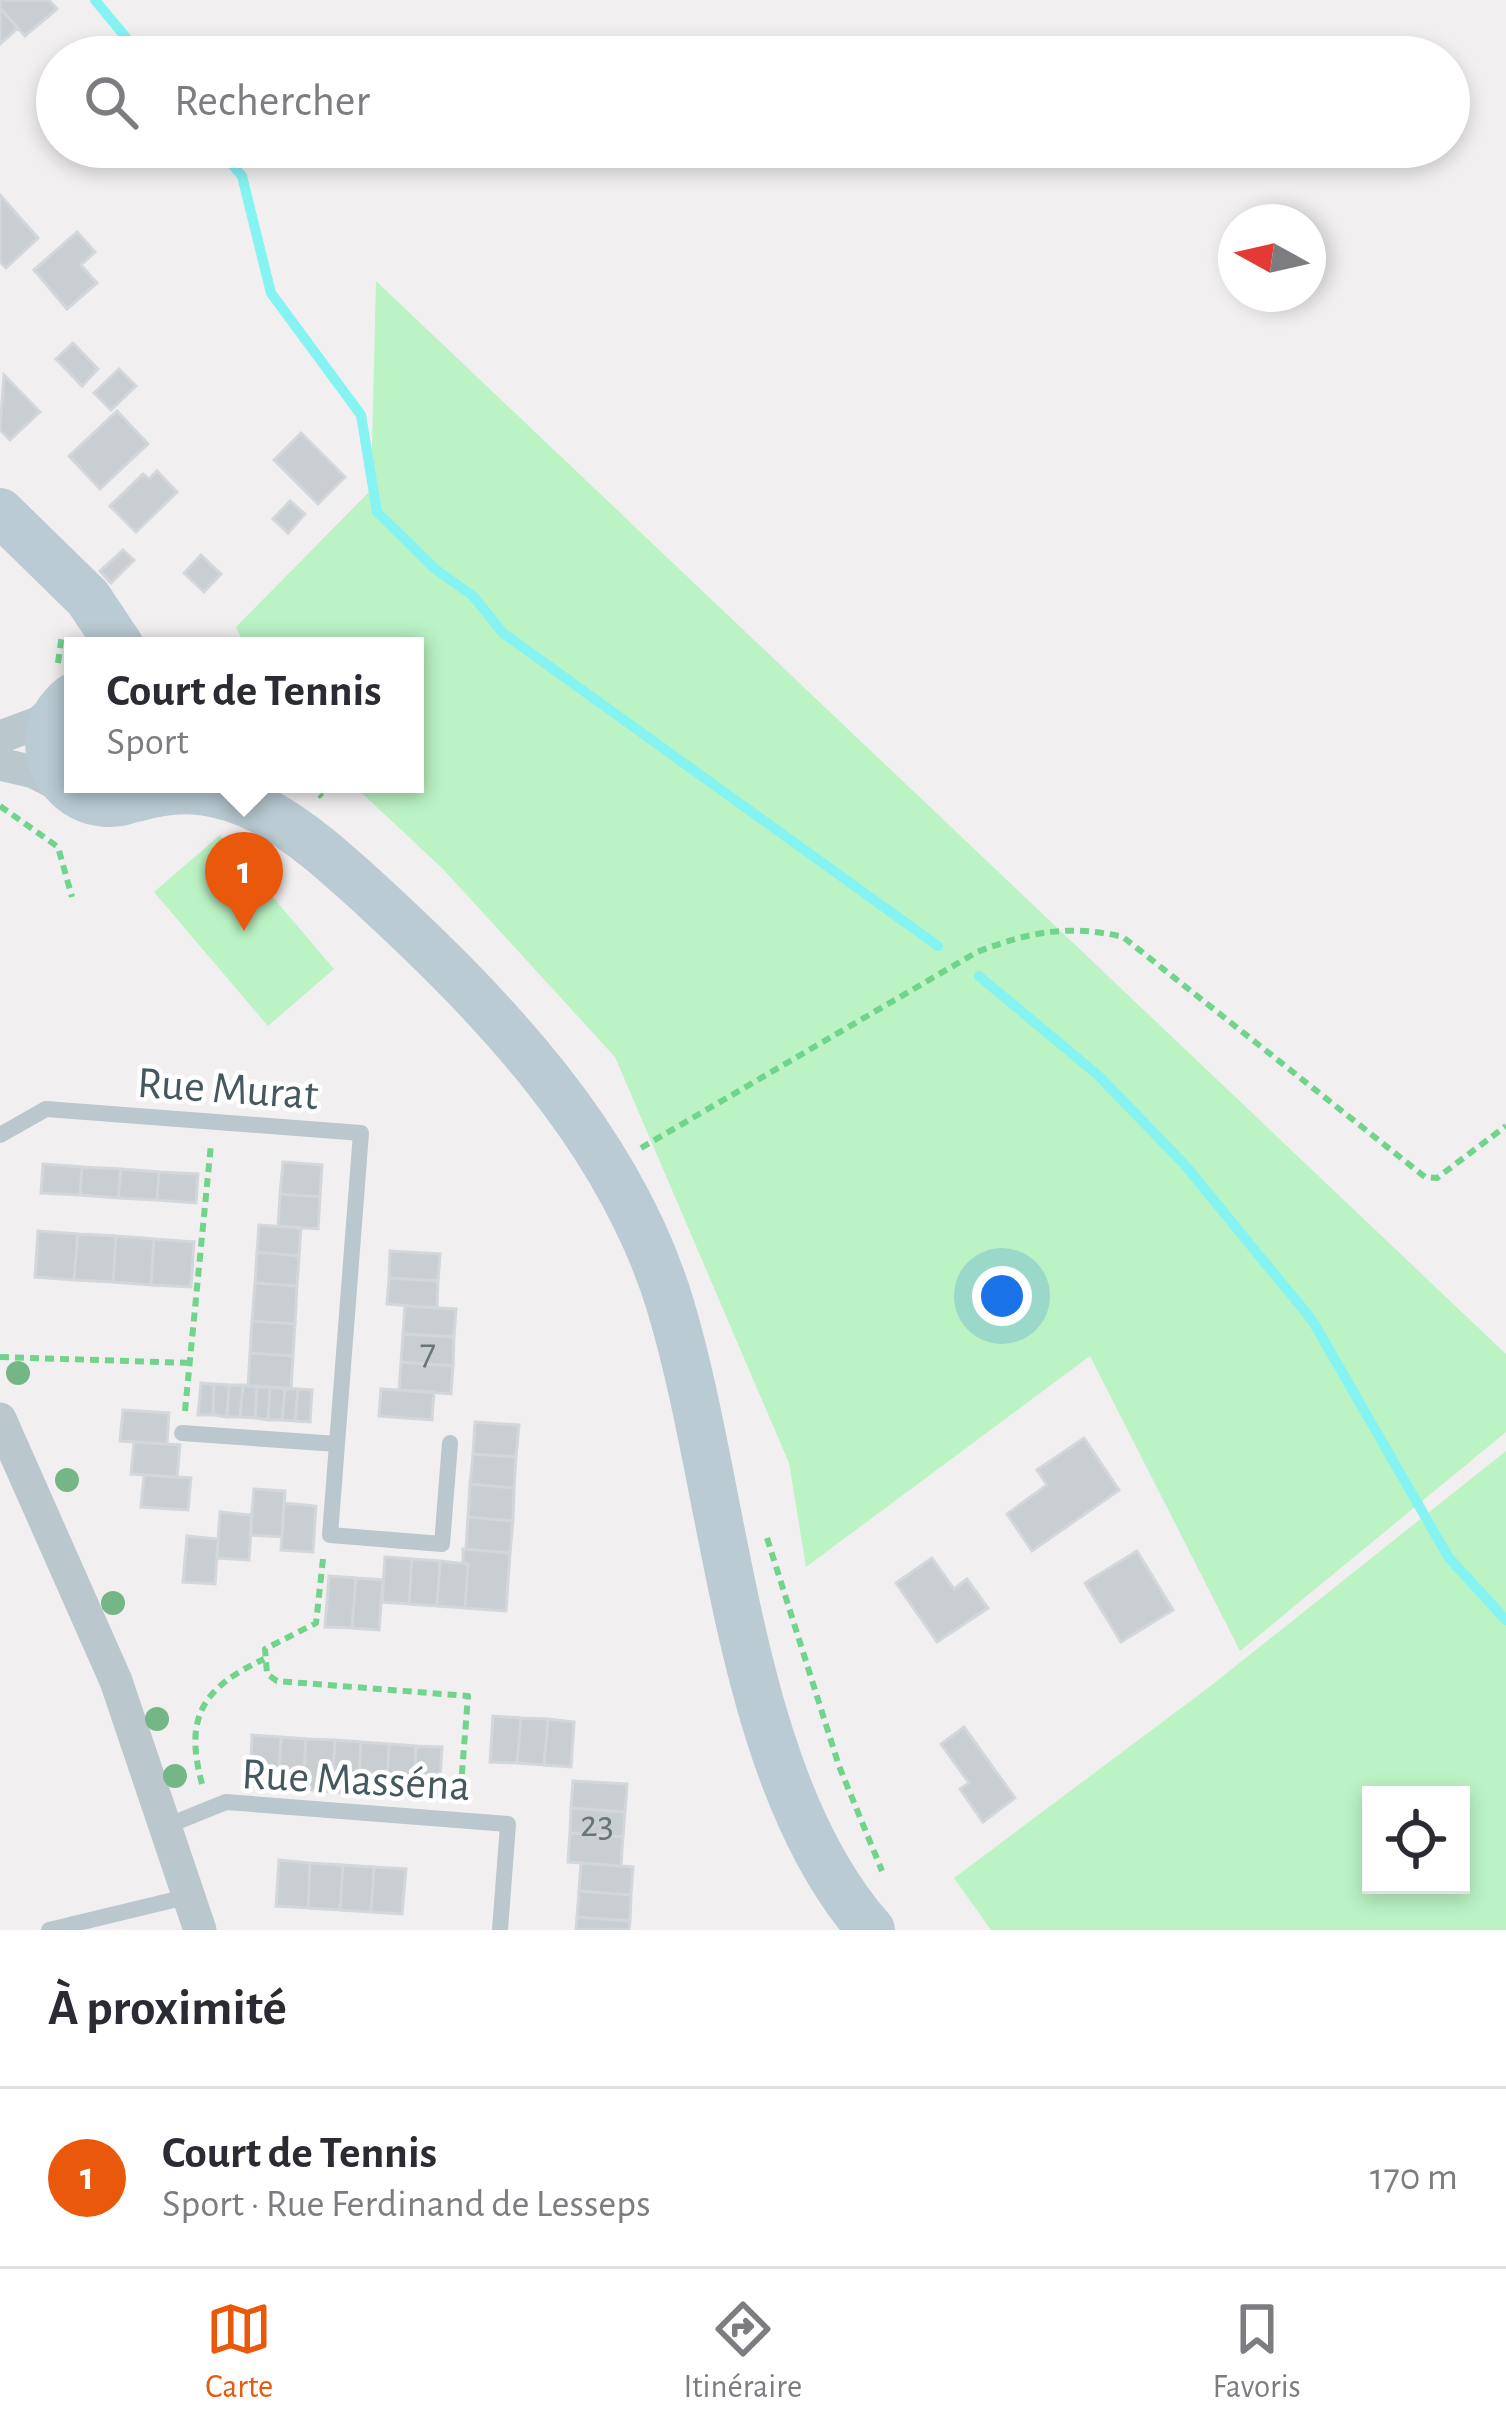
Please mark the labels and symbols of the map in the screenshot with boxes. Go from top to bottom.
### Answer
north arrow [1218,204,1326,312]
pin: 1 [205,832,283,931]
street label: Rue Murat [136,1061,320,1118]
your location [972,1266,1032,1326]
house number: 7 [420,1333,436,1372]
street label: Rue Masséna [240,1752,471,1809]
house number: 23 [580,1805,614,1844]

